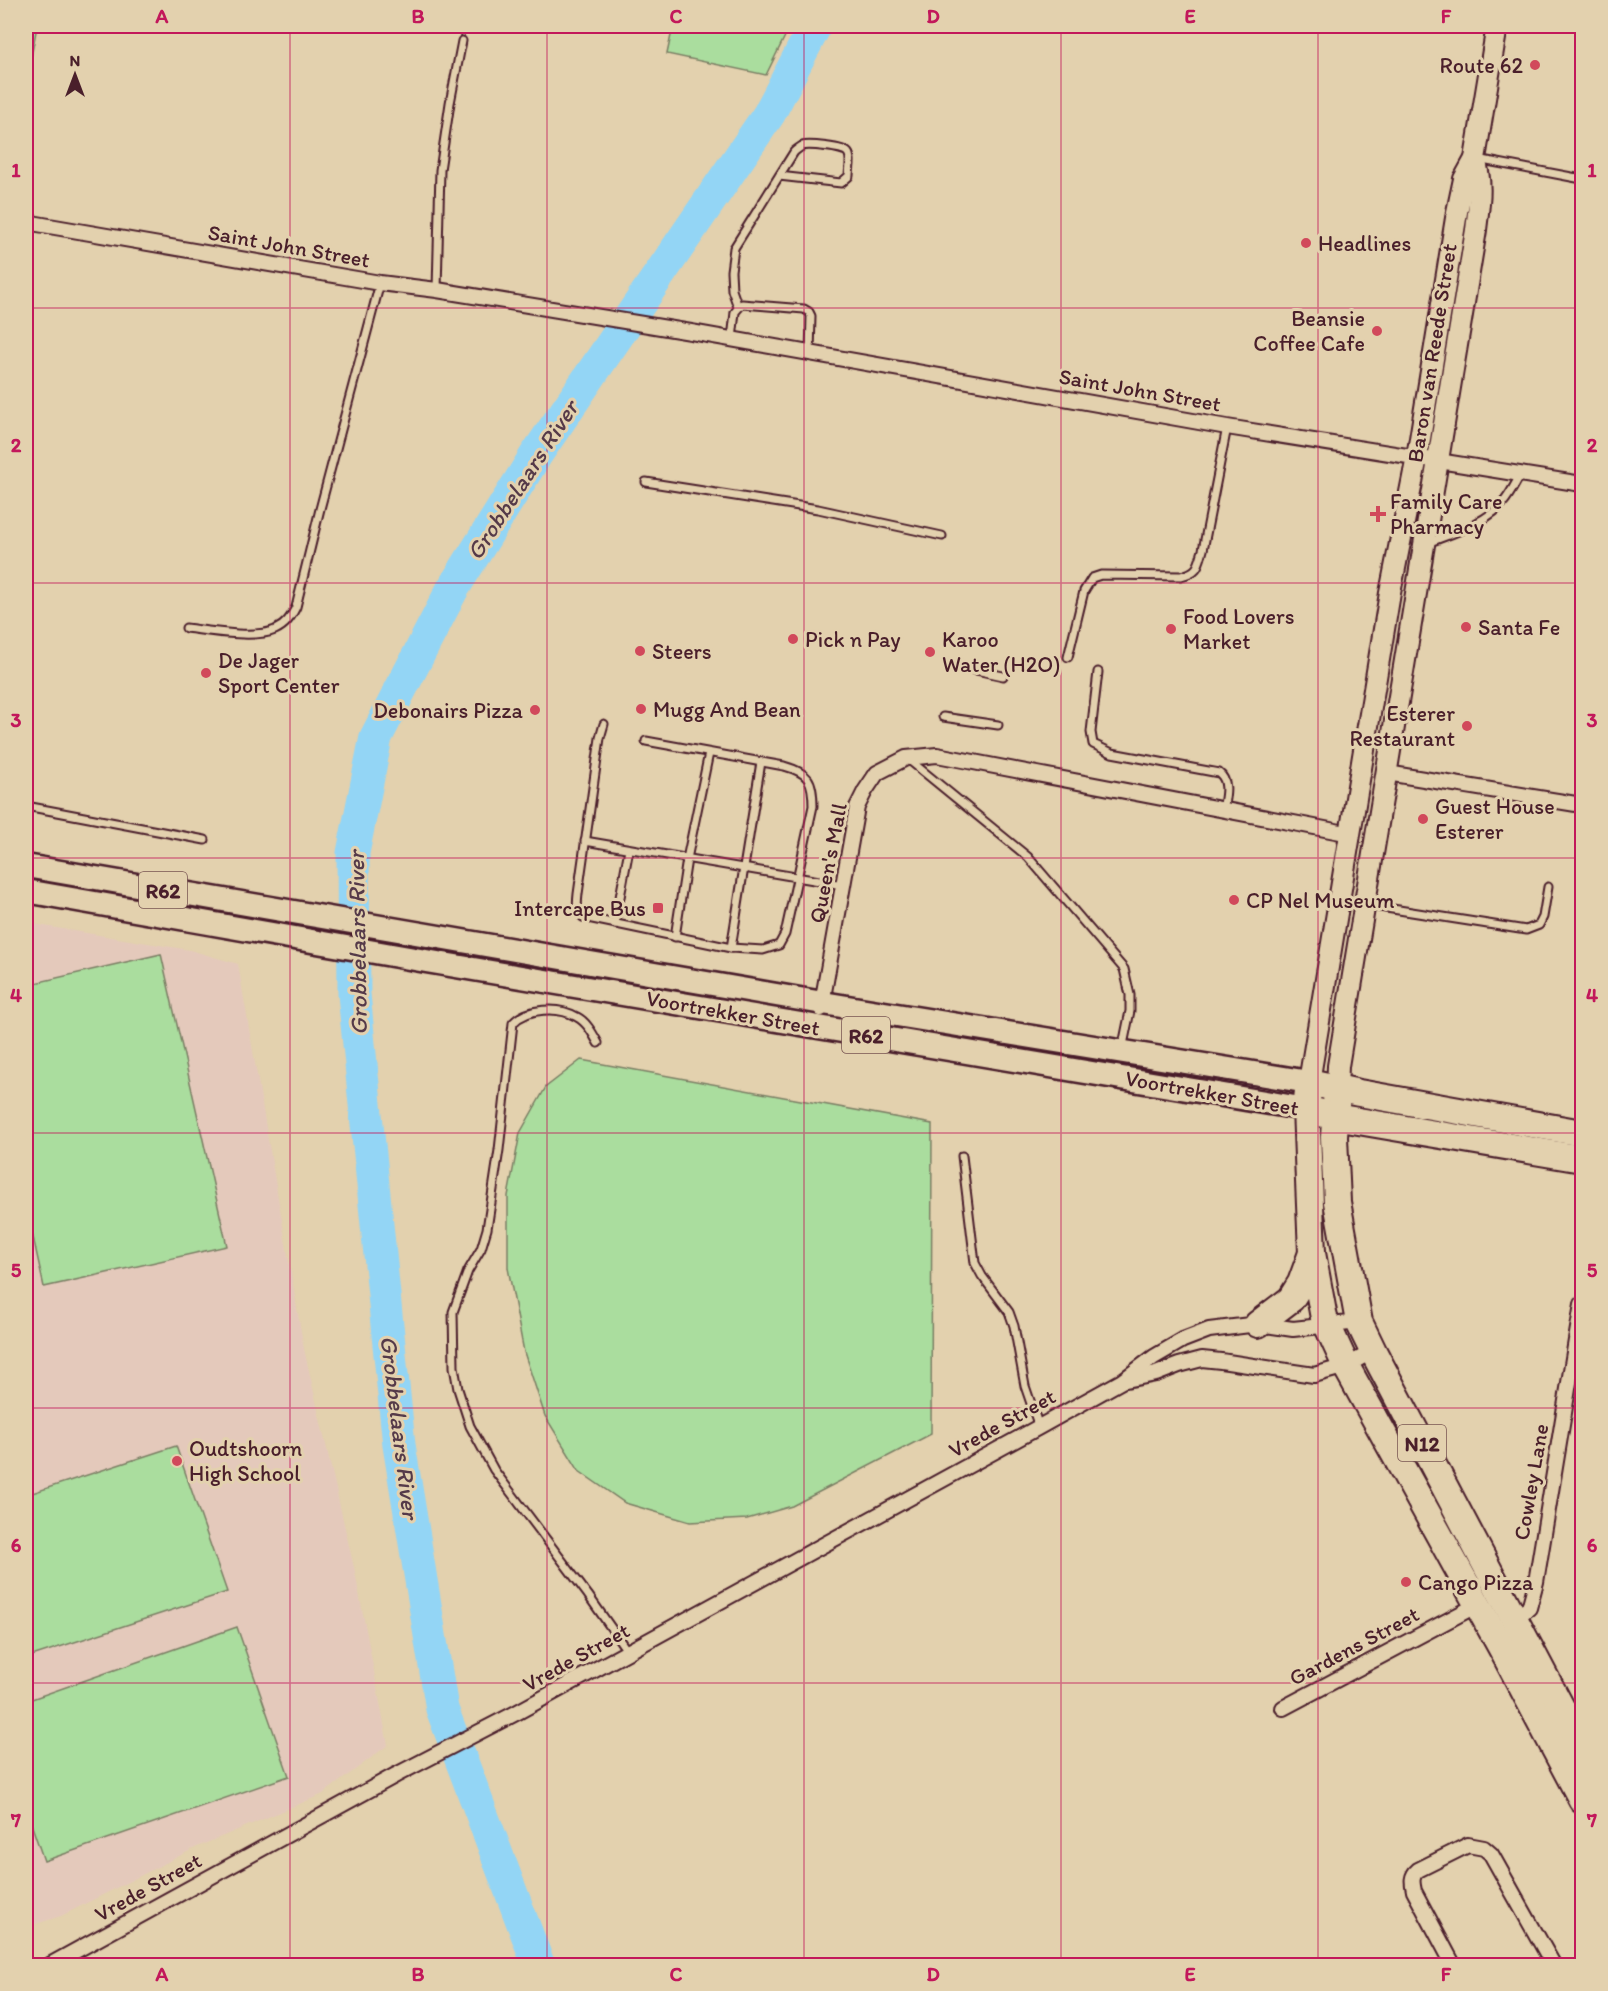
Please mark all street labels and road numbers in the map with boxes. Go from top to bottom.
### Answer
street label: Saint John Street [206,218,372,274]
street label: Baron van Reede Street [1401,242,1463,464]
street label: Saint John Street [1057,362,1223,418]
street label: Queen's Mall [803,801,853,925]
road number: R62 [139,872,187,908]
street label: Voortrekker Street [644,984,822,1042]
road number: R62 [842,1017,890,1053]
street label: Voortrekker Street [1123,1064,1301,1122]
street label: Vrede Street [944,1383,1060,1463]
street label: Cowley Lane [1507,1422,1555,1542]
road number: N12 [1398,1425,1446,1461]
street label: Gardens Street [1284,1600,1424,1692]
street label: Vrede Street [518,1617,634,1697]
street label: Vrede Street [90,1847,206,1927]

